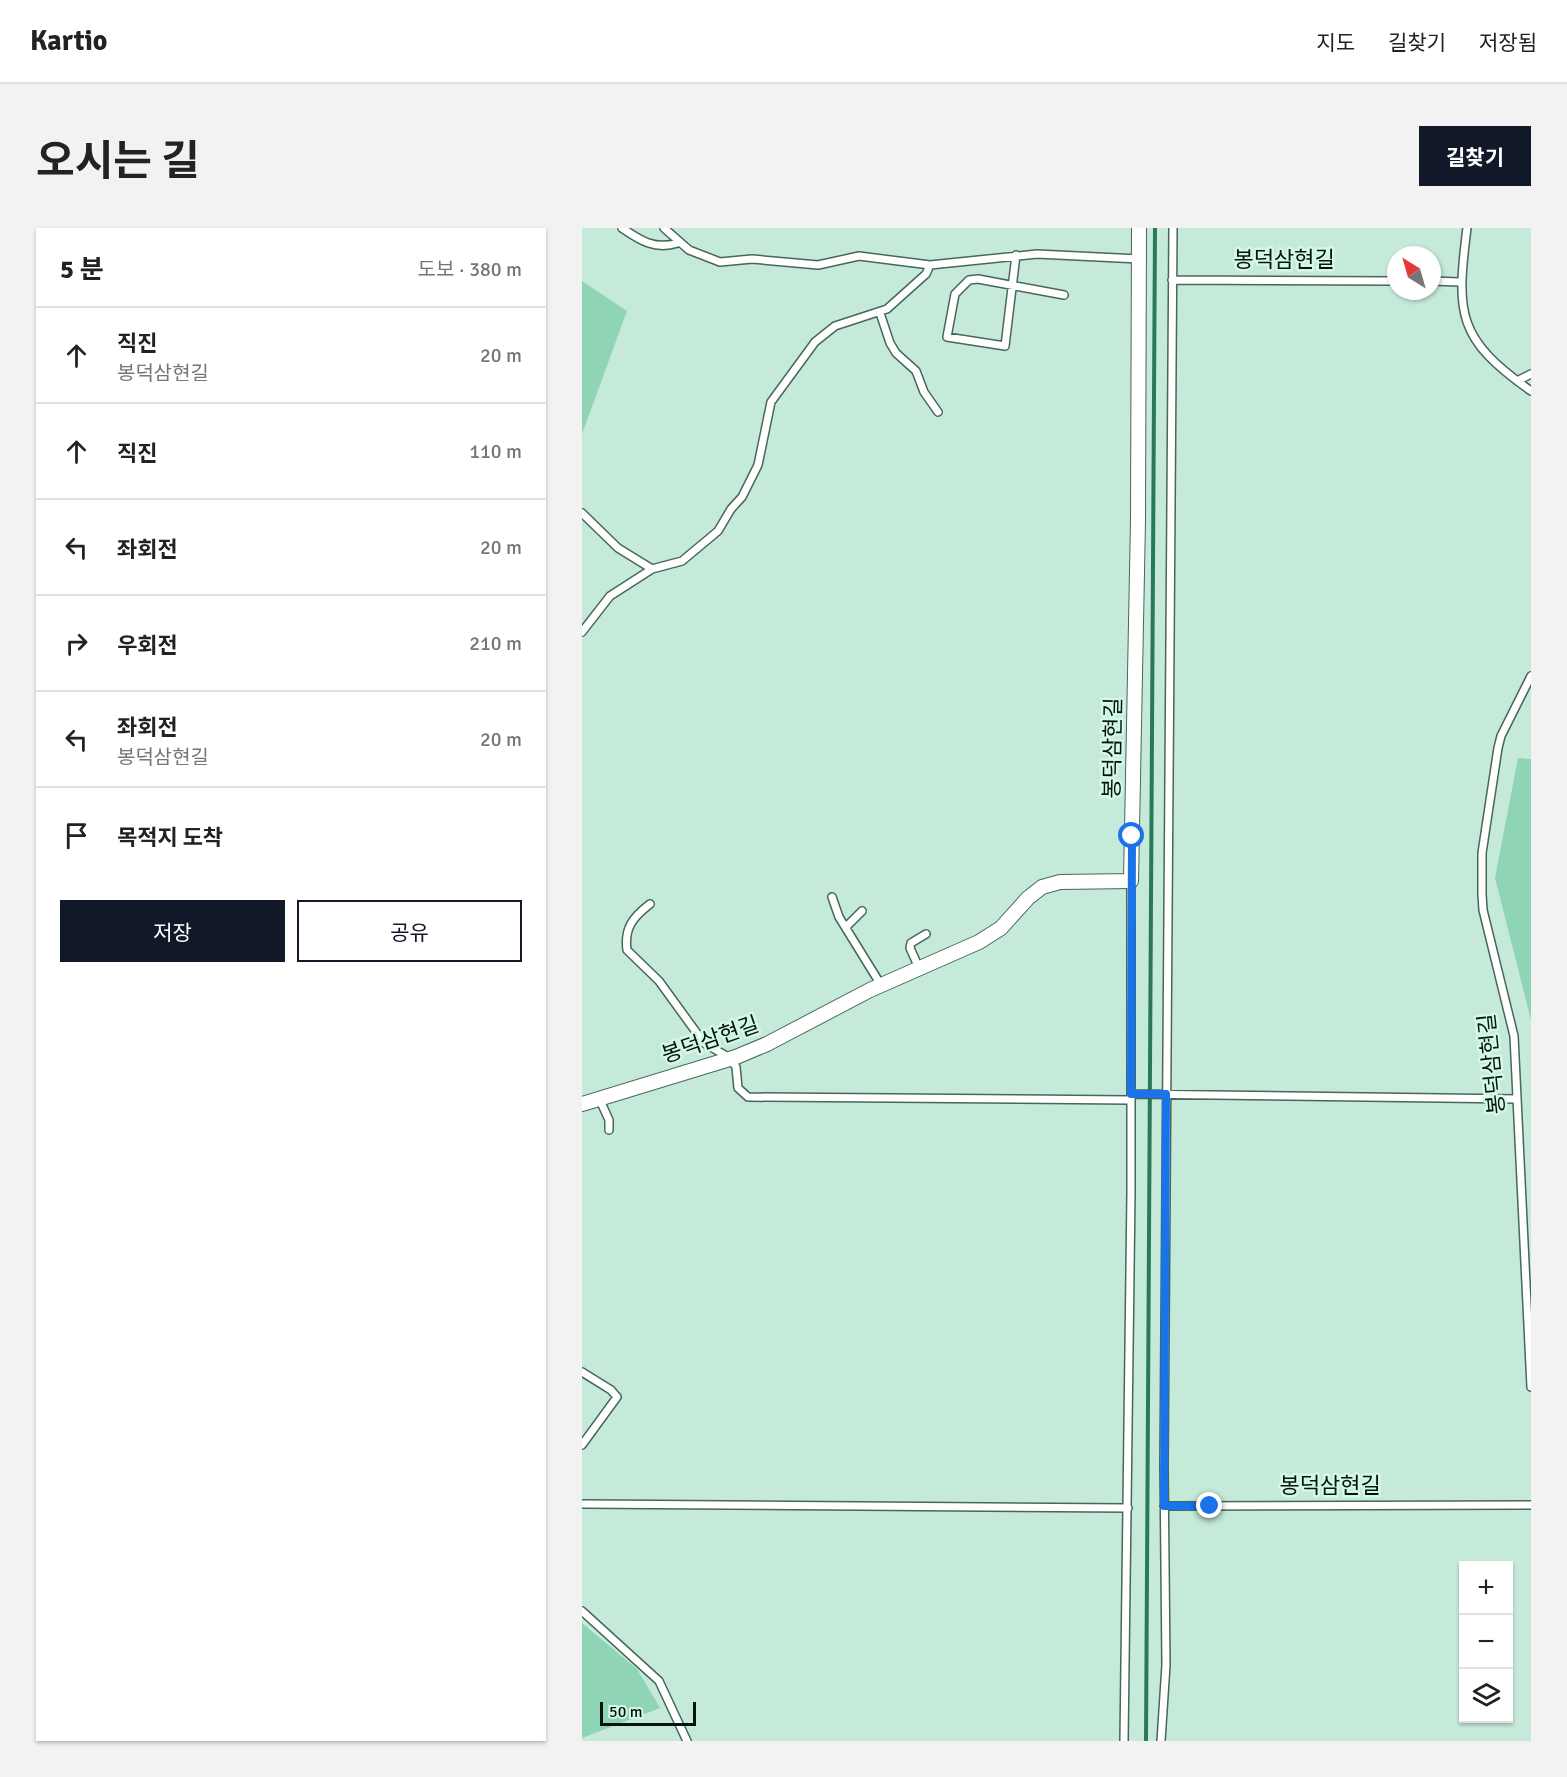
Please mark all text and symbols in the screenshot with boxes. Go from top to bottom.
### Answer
text: Kartio [30,24,107,58]
text: 지도 [1316,30,1355,56]
text: 길찾기 [1388,30,1446,56]
text: 저장됨 [1479,30,1537,56]
button: 길찾기 [1419,126,1531,186]
text: 오시는 길 [36,136,200,187]
street label: 봉덕삼현길 [1233,246,1335,273]
north arrow [1387,246,1441,300]
text: 5 분 [60,254,104,286]
text: 도보 · 380 m [418,257,522,282]
text: 직진 [117,330,157,357]
icon: ahead [60,339,93,372]
text: 20 m [480,343,522,368]
text: 봉덕삼현길 [117,361,209,386]
icon: ahead [60,435,93,468]
text: 110 m [469,439,522,464]
text: 직진 [117,440,157,467]
icon: left [60,531,93,564]
text: 20 m [480,535,522,560]
text: 좌회전 [117,536,178,563]
icon: right [60,627,93,660]
text: 210 m [469,631,522,656]
text: 우회전 [117,632,178,659]
street label: 봉덕삼현길 [1098,697,1127,799]
text: 좌회전 [117,714,178,741]
icon: left [60,723,93,756]
text: 20 m [480,727,522,752]
text: 봉덕삼현길 [117,745,209,770]
icon: arrive [60,819,93,852]
route start [1118,822,1144,848]
text: 목적지 도착 [117,824,223,851]
button: 저장 [60,900,285,962]
button: 공유 [297,900,522,962]
street label: 봉덕삼현길 [658,1010,762,1069]
street label: 봉덕삼현길 [1473,1012,1510,1116]
street label: 봉덕삼현길 [1279,1472,1381,1499]
route end [1196,1492,1222,1518]
map controls [1459,1561,1513,1723]
button: + [1459,1561,1513,1615]
button: − [1459,1615,1513,1669]
button: layers [1459,1669,1513,1723]
scale bar [600,1699,696,1726]
text: 50 m [609,1702,643,1722]

